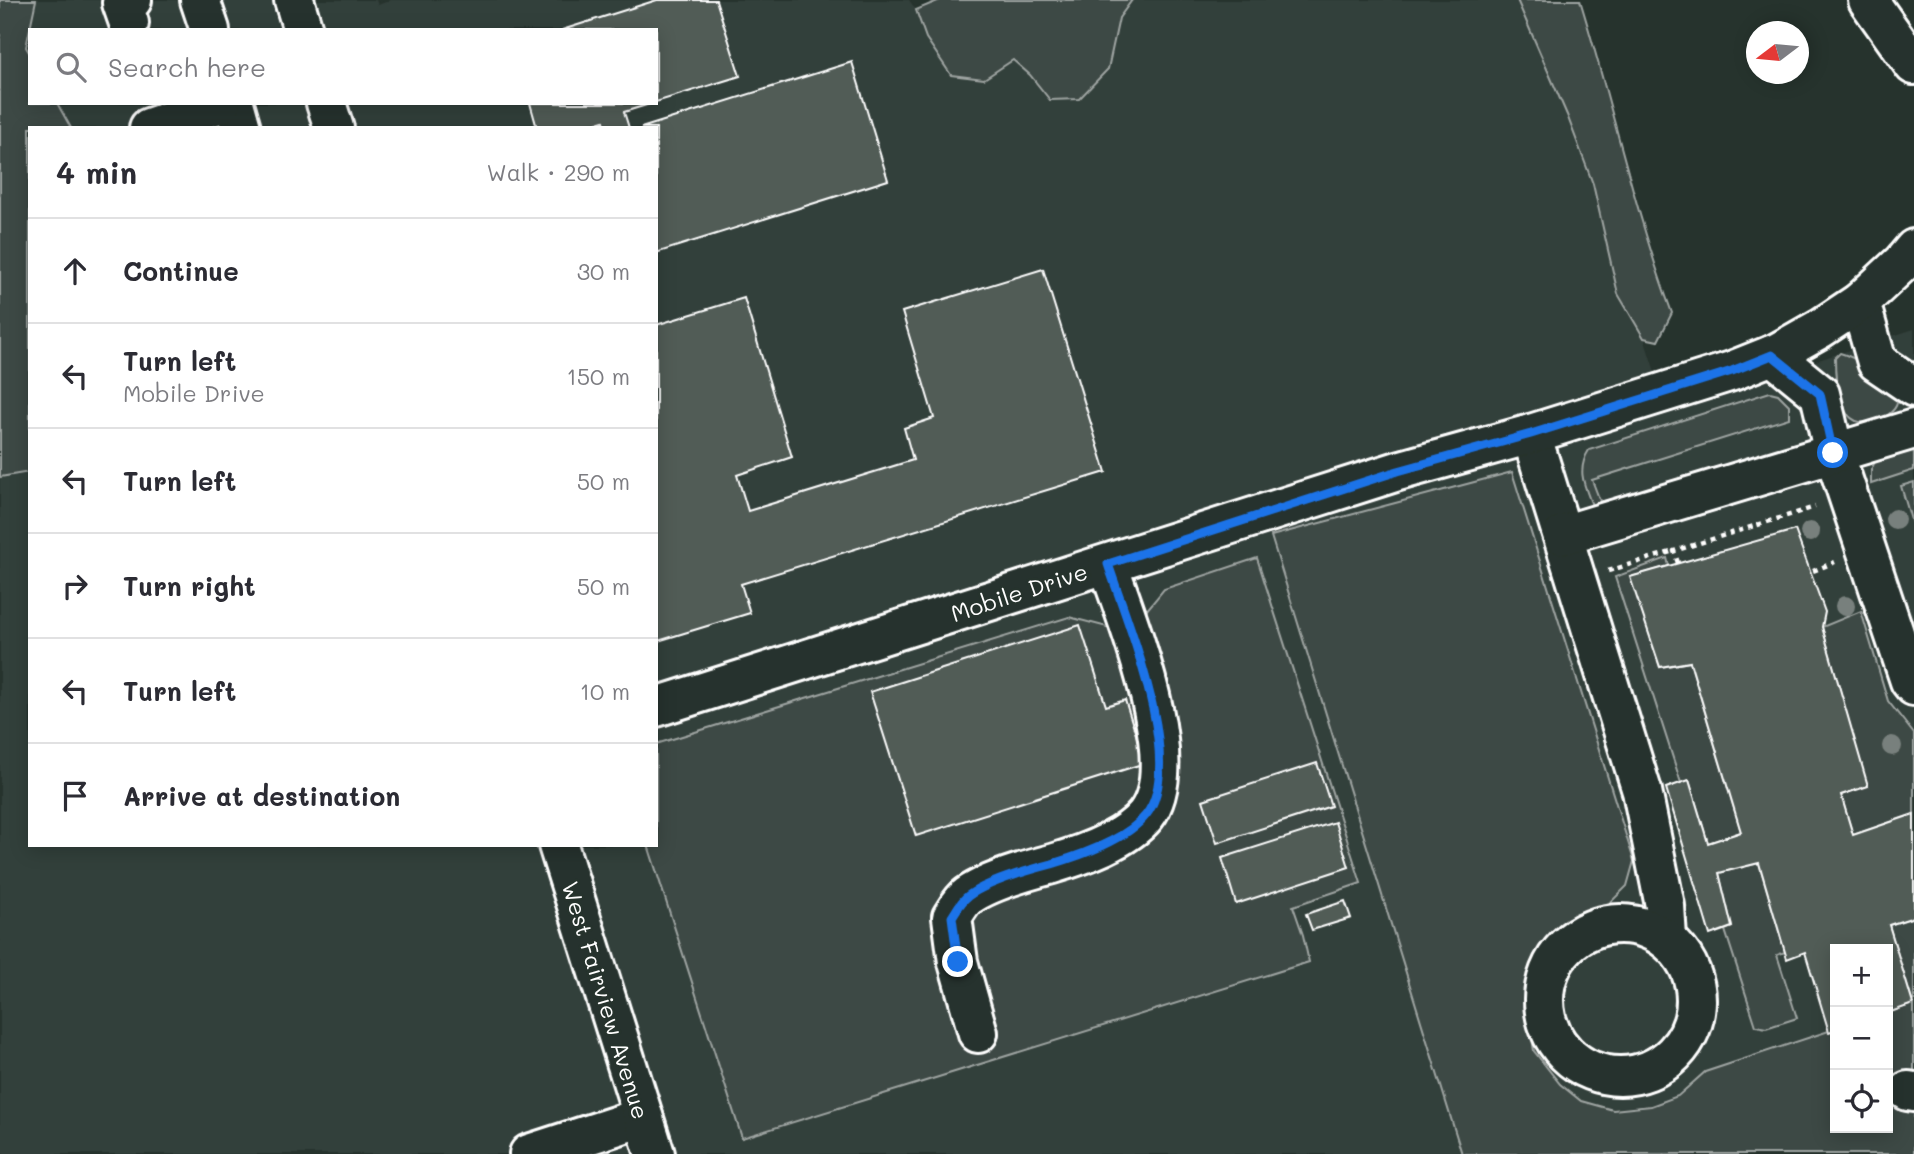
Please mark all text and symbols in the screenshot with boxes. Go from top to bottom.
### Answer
north arrow [1746,21,1809,84]
search box [28,28,658,105]
icon: search [52,48,90,86]
text: Search here [108,50,266,84]
text: 4 min [56,152,137,192]
text: Walk · 290 m [486,157,630,187]
icon: ahead [56,252,94,290]
text: Continue [123,254,239,288]
text: 30 m [577,256,630,286]
text: Turn left [123,344,236,378]
icon: left [56,357,94,395]
text: 150 m [566,361,630,391]
text: Mobile Drive [123,378,265,408]
route start [1817,437,1848,468]
icon: left [56,462,94,500]
text: Turn left [123,464,236,498]
text: 50 m [577,466,630,496]
street label: Mobile Drive [947,556,1091,628]
icon: right [56,567,94,605]
text: Turn right [123,569,256,603]
text: 50 m [577,571,630,601]
icon: left [56,672,94,710]
text: Turn left [123,674,236,708]
text: 10 m [580,676,630,706]
icon: arrive [56,777,94,815]
text: Arrive at destination [123,779,400,813]
street label: West Fairview Avenue [556,877,656,1123]
map controls [1830,944,1893,1133]
button: + [1830,944,1893,1007]
route end [942,946,973,977]
button: − [1830,1007,1893,1070]
button: locate [1830,1070,1893,1133]

